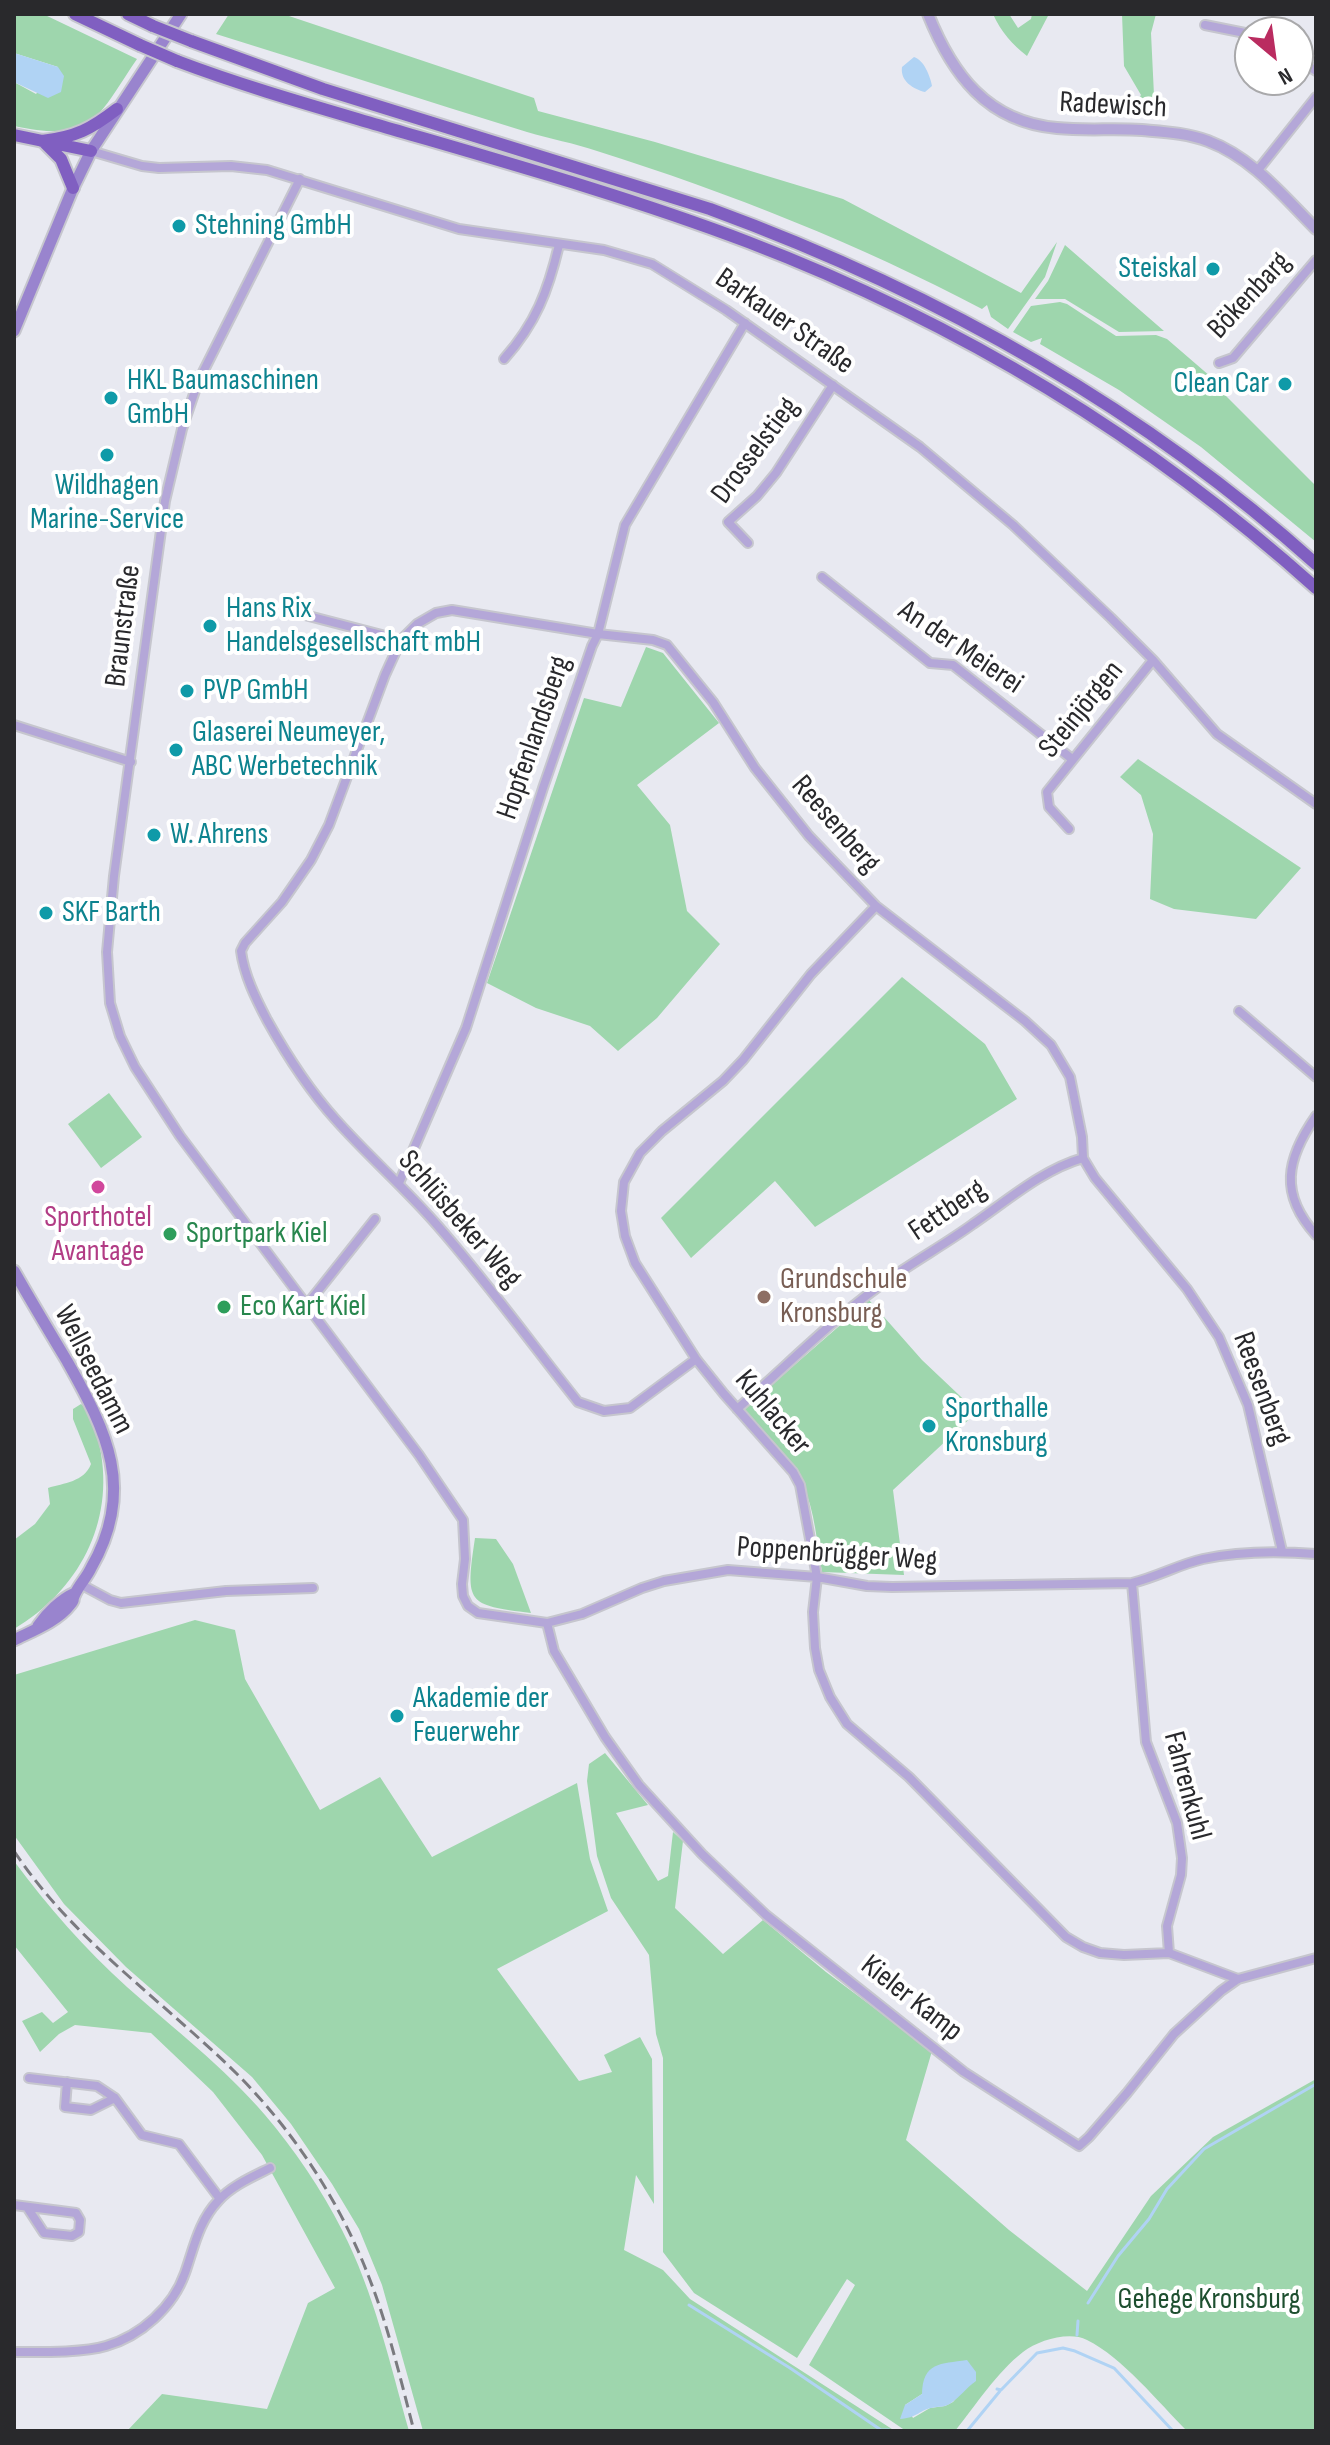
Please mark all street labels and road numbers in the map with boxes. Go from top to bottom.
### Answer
street label: Radewisch [1058,85,1168,127]
street label: Bökenbarg [1201,245,1299,347]
street label: Barkauer Straße [708,261,860,383]
street label: Drosselstieg [704,391,808,511]
street label: Braunstraße [99,563,149,689]
street label: An der Meierei [891,593,1029,703]
street label: Hopfenlandsberg [490,652,580,824]
street label: Steinjörgen [1032,654,1132,766]
street label: Reesenberg [783,769,887,881]
street label: Schlüsbeker Weg [389,1144,529,1296]
street label: Fettberg [903,1172,993,1250]
street label: Wellseedamm [45,1300,141,1440]
street label: Reesenberg [1224,1328,1298,1450]
street label: Kuhlacker [726,1363,818,1463]
street label: Poppenbrügger Weg [736,1530,938,1580]
street label: Fahrenkuhl [1154,1728,1218,1844]
street label: Kieler Kamp [853,1948,969,2050]

